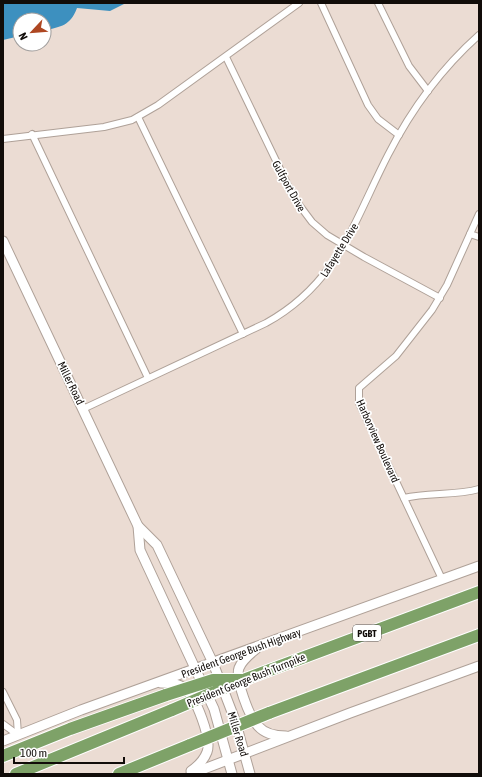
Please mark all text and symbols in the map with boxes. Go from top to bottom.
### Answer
north arrow [12,12,52,52]
text: N [16,31,30,42]
street label: Gulfport Drive [270,158,308,214]
street label: Lafayette Drive [318,221,360,279]
street label: Miller Road [55,360,87,406]
street label: Harborview Boulevard [354,398,402,484]
road number: PGBT [353,625,381,641]
street label: President George Bush Highway [180,626,303,680]
street label: President George Bush Turnpike [185,651,307,709]
street label: Miller Road [225,710,251,758]
scale bar [14,739,124,765]
text: 100 m [20,746,47,760]

